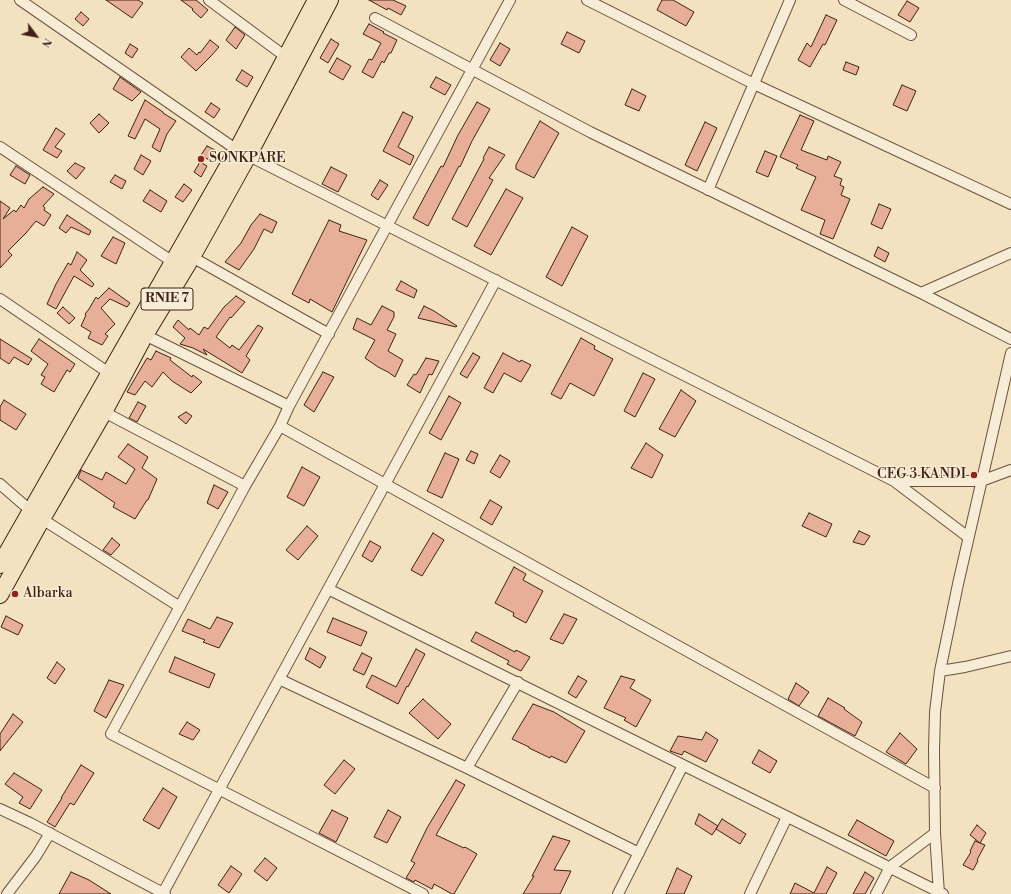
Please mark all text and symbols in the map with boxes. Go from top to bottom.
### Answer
north arrow [16,16,56,56]
text: N [38,35,54,50]
place label: SONKPARE [209,151,286,167]
marker: SONKPARE [196,154,206,164]
road number: RNIE 7 [141,288,193,310]
place label: CEG 3 KANDI [877,467,966,483]
marker: CEG 3 KANDI [969,470,979,480]
place label: Albarka [23,586,73,602]
marker: Albarka [10,589,20,599]

